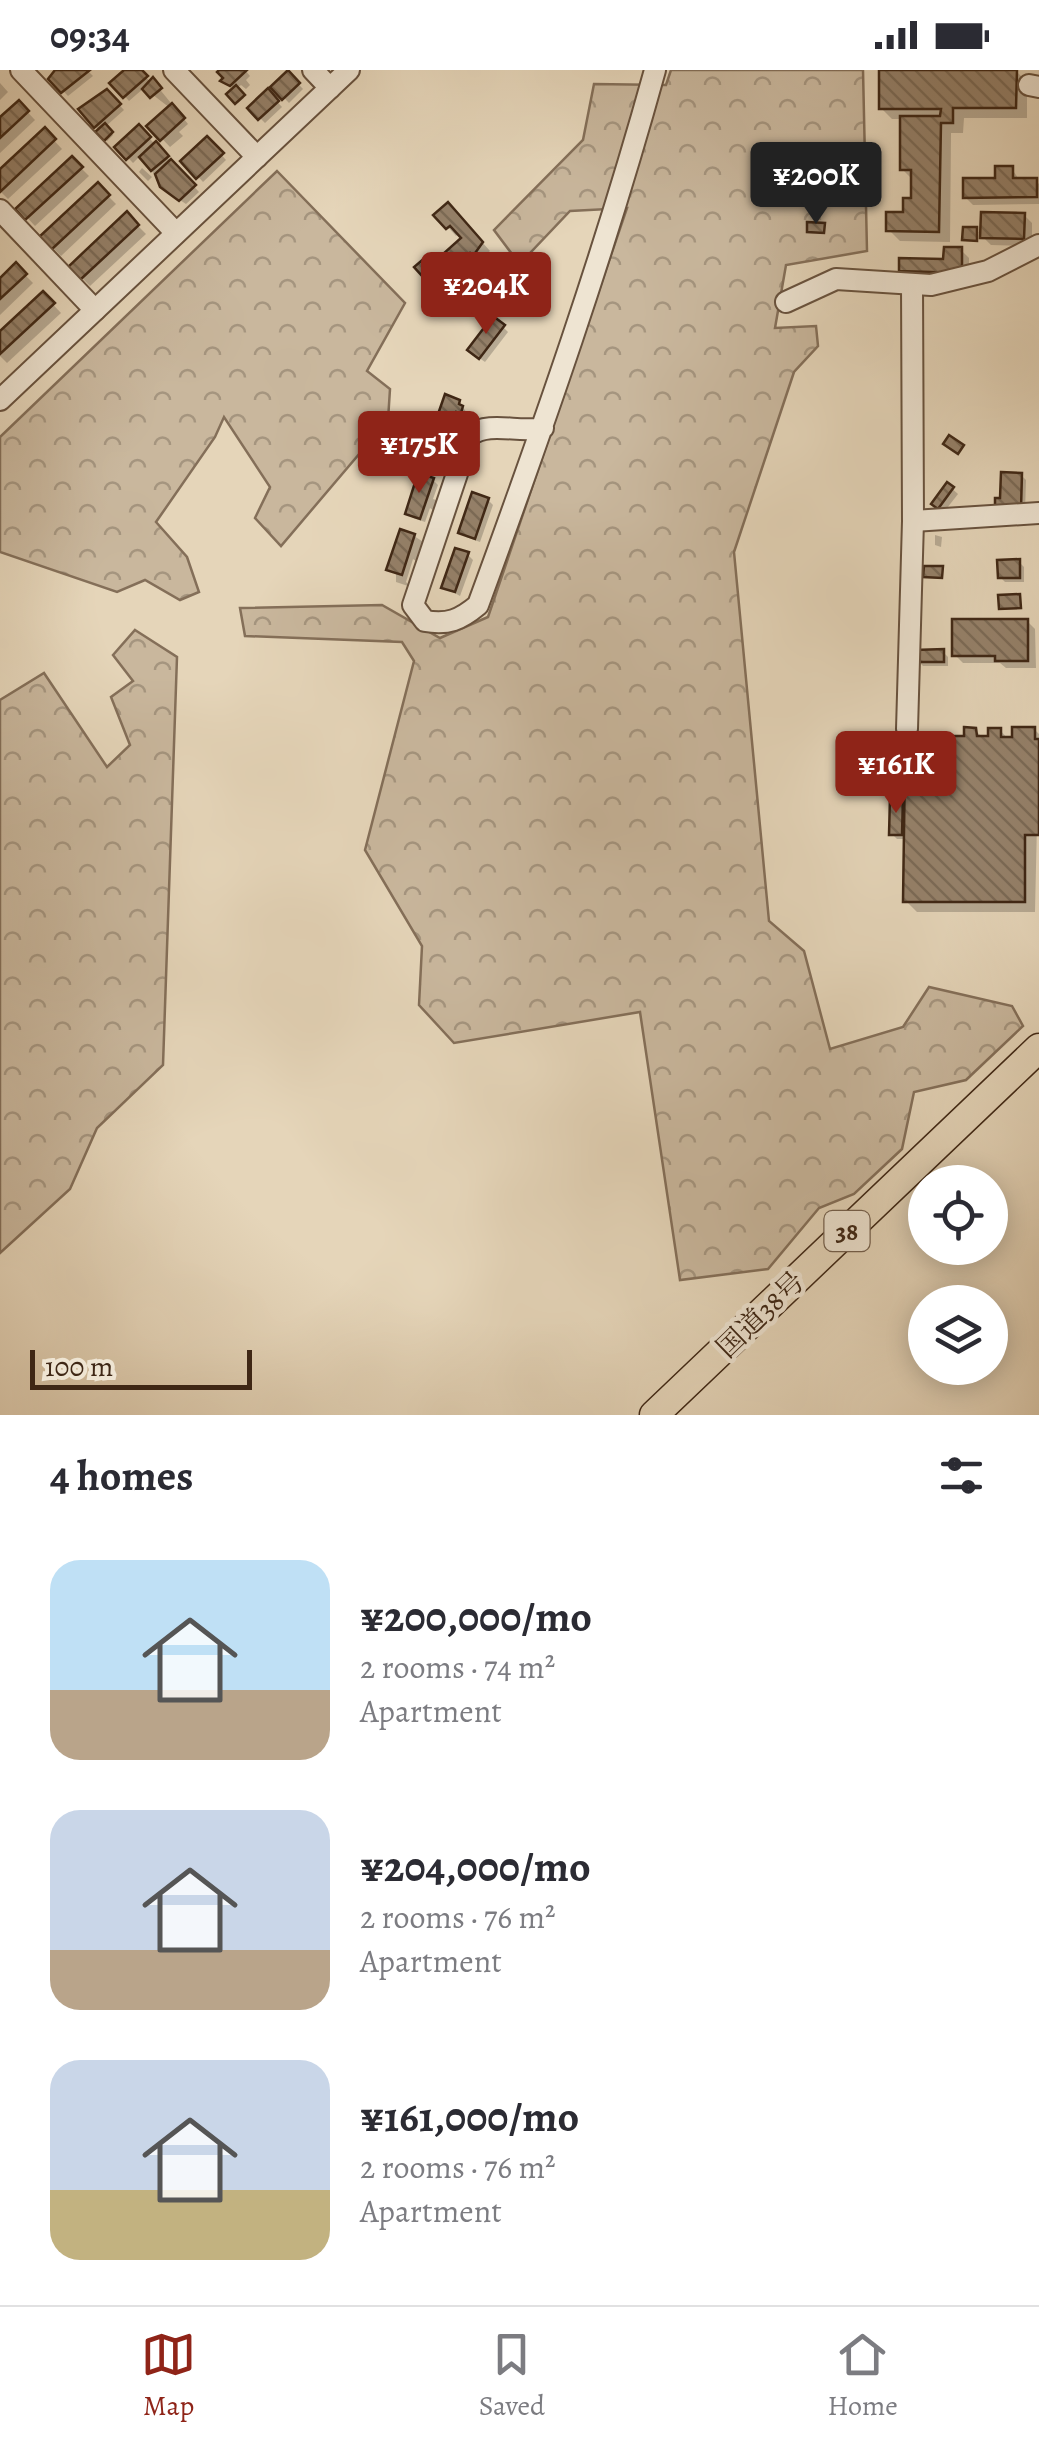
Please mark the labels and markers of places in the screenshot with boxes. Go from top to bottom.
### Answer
pin: ¥200K [746,142,886,227]
pin: ¥204K [416,252,556,337]
pin: ¥175K [349,411,489,496]
pin: ¥161K [826,731,966,816]

